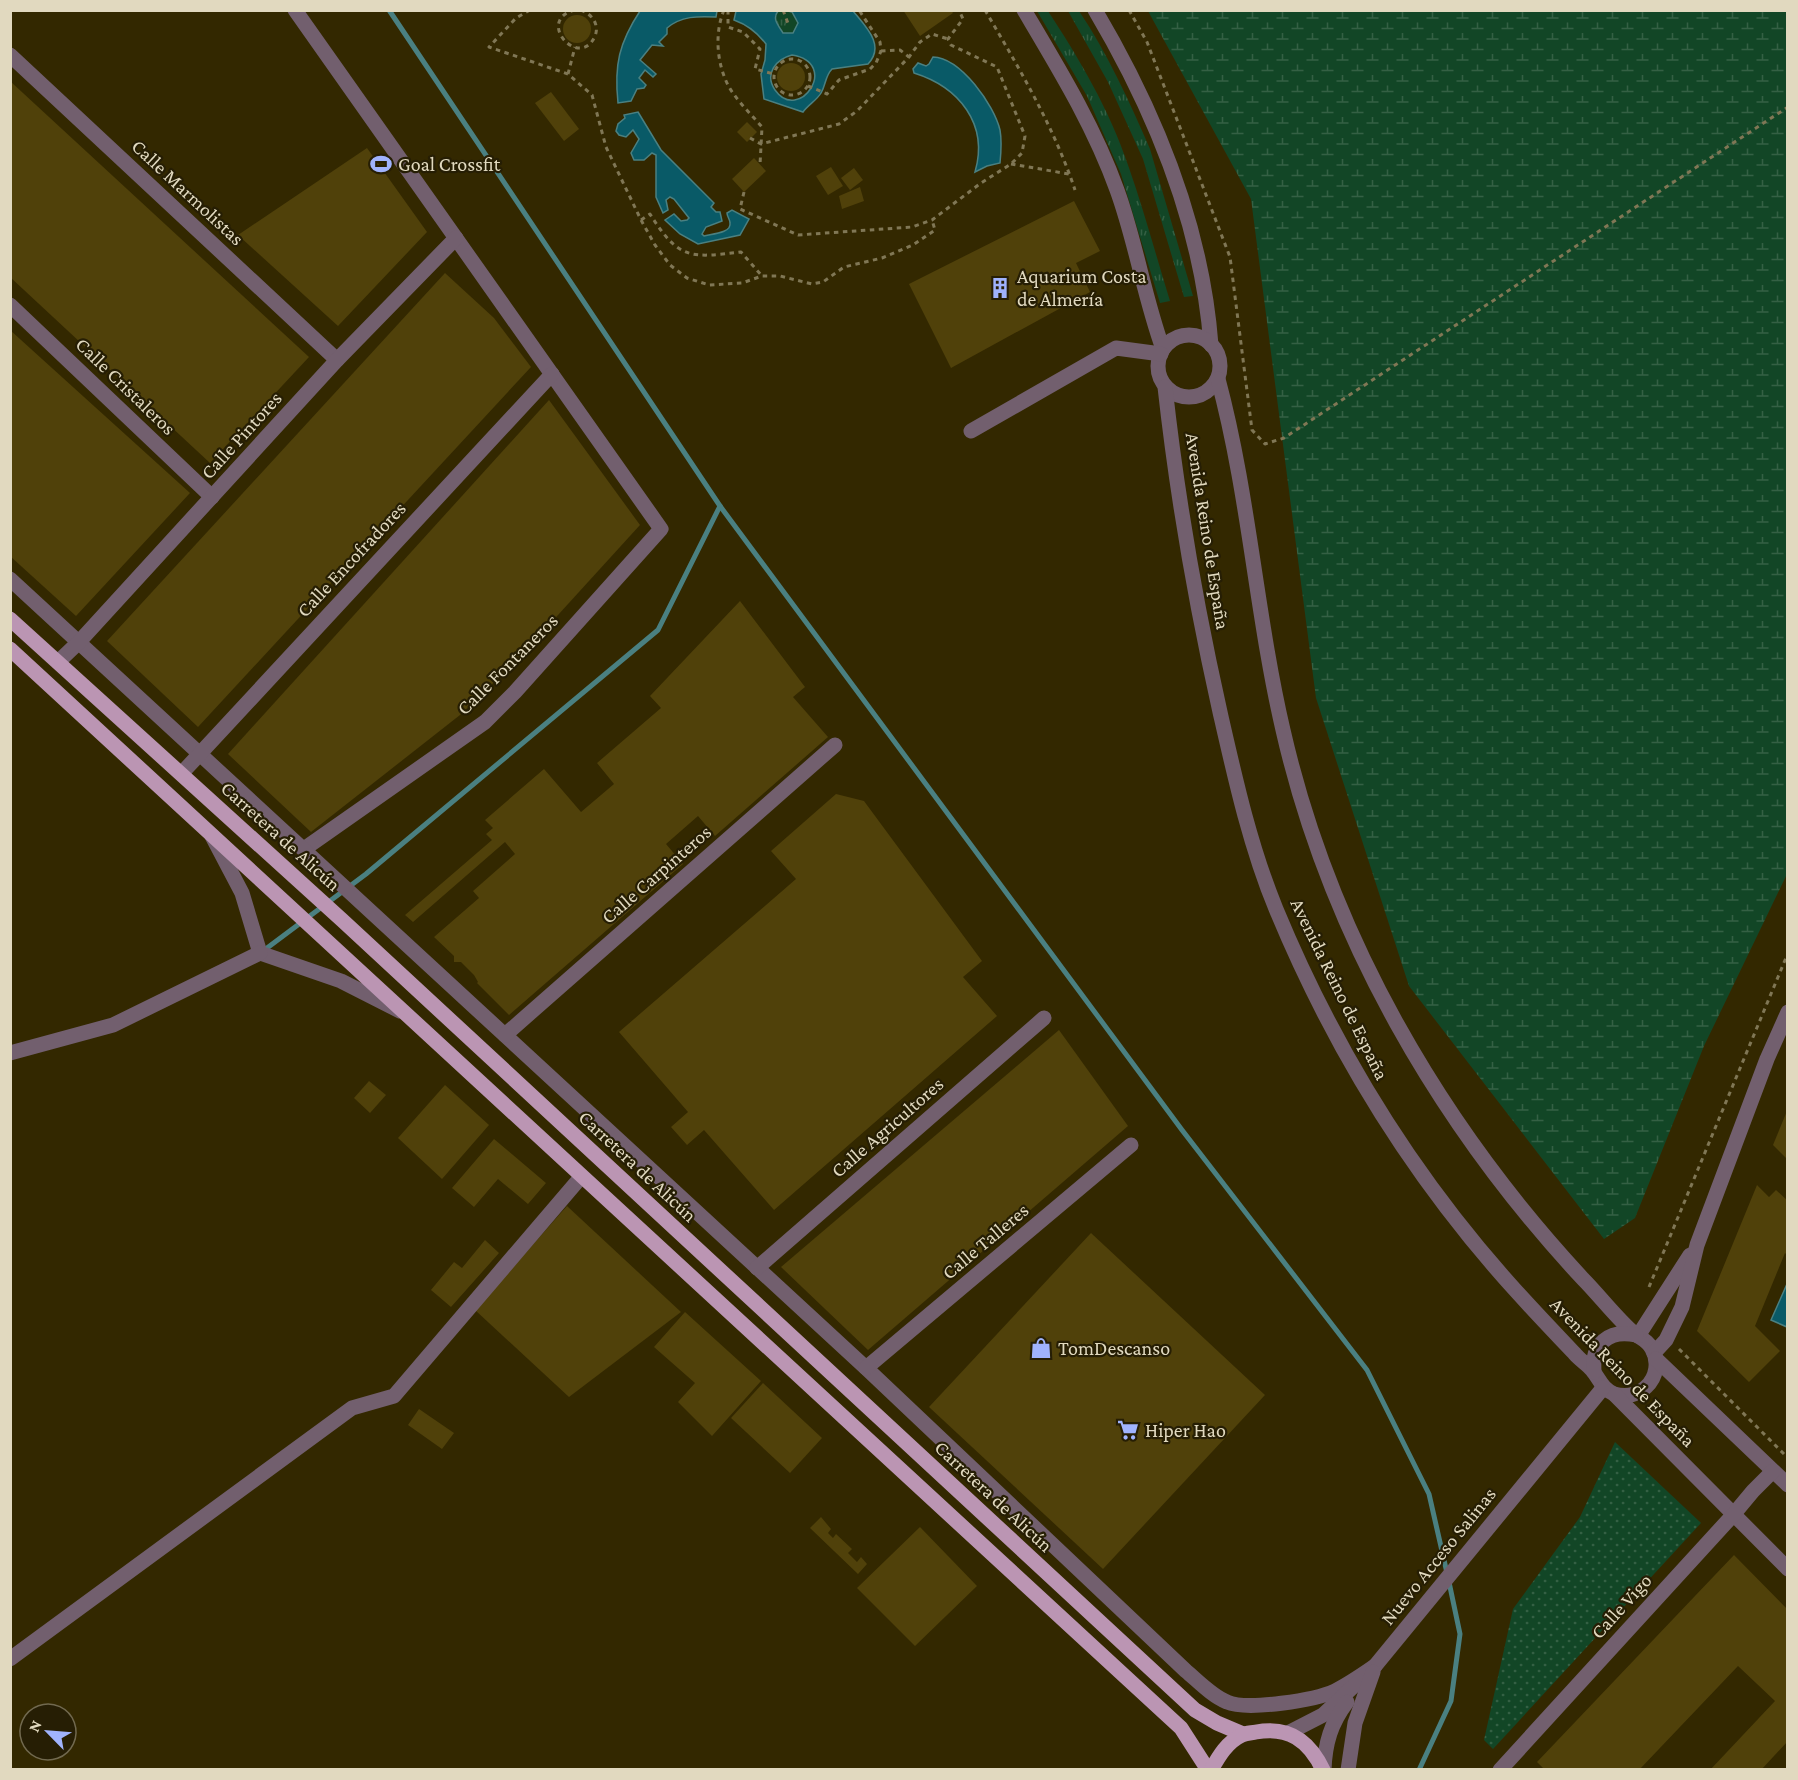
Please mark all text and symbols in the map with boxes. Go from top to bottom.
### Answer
street label: Calle Marmolistas [127,135,249,250]
sports icon: Goal Crossfit [369,152,393,176]
place label: Goal Crossfit [398,153,501,175]
place label: Aquarium Costa de Almería [1017,265,1147,310]
building icon: Aquarium Costa de Almería [988,276,1012,300]
street label: Calle Cristaleros [72,333,181,439]
street label: Calle Pintores [196,387,286,483]
street label: Avenida Reino de España [1181,431,1234,631]
street label: Calle Encofradores [292,497,410,621]
street label: Calle Fontaneros [452,609,562,719]
street label: Carretera de Alicún [217,777,345,896]
street label: Calle Carpinteros [597,820,716,928]
street label: Avenida Reino de España [1286,895,1394,1084]
street label: Calle Agricultores [827,1072,948,1182]
street label: Carretera de Alicún [575,1106,702,1226]
street label: Calle Talleres [937,1198,1033,1284]
street label: Avenida Reino de España [1545,1293,1700,1452]
shop icon: TomDescanso [1029,1336,1053,1360]
place label: TomDescanso [1058,1337,1170,1359]
supermarket icon: Hiper Hao [1116,1418,1140,1442]
place label: Hiper Hao [1145,1419,1226,1442]
street label: Carretera de Alicún [931,1436,1058,1556]
street label: Nuevo Acceso Salinas [1376,1483,1500,1629]
street label: Calle Vigo [1586,1569,1657,1644]
north arrow [18,1702,78,1762]
text: N [25,1717,45,1734]

